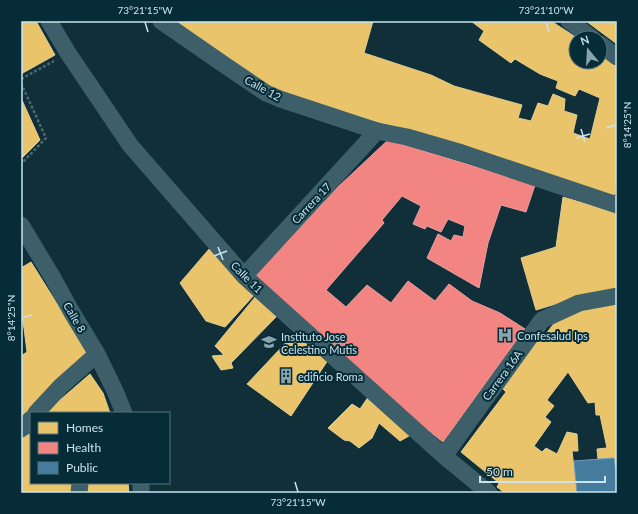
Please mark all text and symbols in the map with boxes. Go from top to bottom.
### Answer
text: 73°21'15"W [117,4,173,16]
text: 73°21'10"W [518,4,574,16]
north arrow [568,30,608,70]
text: N [579,33,591,48]
street label: Calle 12 [243,73,283,103]
text: 8°14'25"N [621,102,633,148]
street label: Carrera 17 [289,180,333,226]
street label: Calle 11 [228,258,266,296]
text: 8°14'25"N [5,295,17,341]
street label: Calle 8 [61,299,89,335]
hospital icon: Confesalud Ips [496,326,514,344]
place label: Confesalud Ips [517,329,588,342]
place label: Instituto Jose Celestino Mutis [281,330,357,356]
school or university icon: Instituto Jose Celestino Mutis [260,333,278,351]
street label: Carrera 16A [479,347,525,403]
building icon: edificio Roma [277,367,295,385]
place label: edificio Roma [298,370,363,383]
legend [30,412,170,484]
text: Homes [66,420,103,435]
text: Health [66,440,101,455]
scale bar [480,458,605,484]
text: Public [66,460,98,475]
text: 50 m [486,464,513,479]
text: 73°21'15"W [270,496,326,508]

